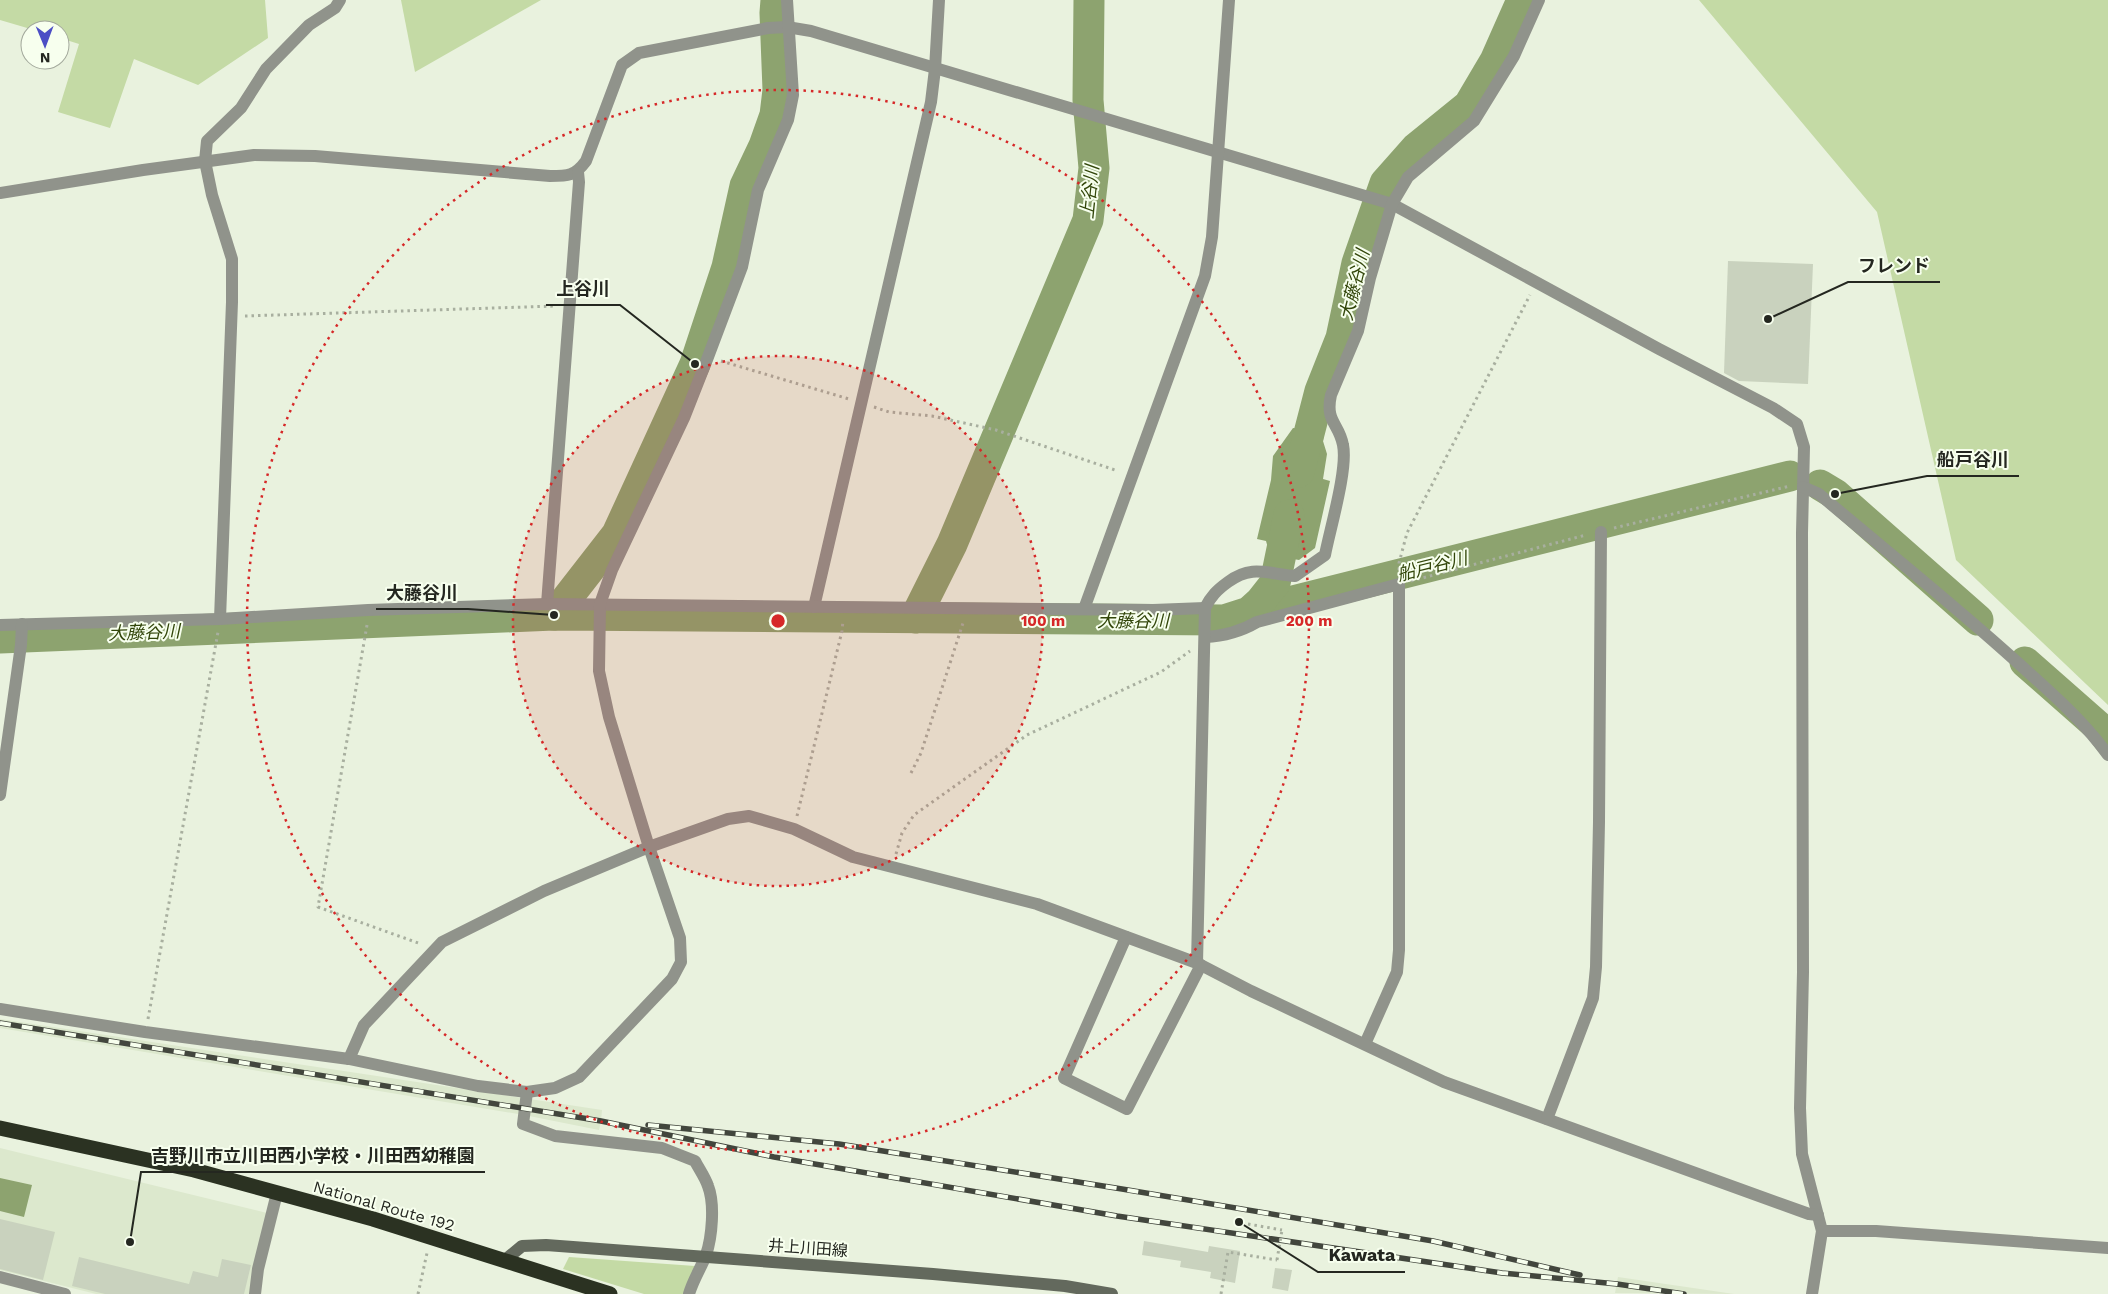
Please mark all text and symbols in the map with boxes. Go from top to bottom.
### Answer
north arrow [20,20,70,70]
text: N [40,50,51,66]
water label: 上谷川 [1076,162,1102,220]
water label: 大藤谷川 [1335,246,1373,322]
callout: フレンド [1848,249,1940,282]
text: フレンド [1858,255,1930,276]
callout: 上谷川 [546,272,620,305]
text: 上谷川 [556,278,610,299]
callout: 船戸谷川 [1927,443,2019,476]
text: 船戸谷川 [1937,449,2009,470]
water label: 船戸谷川 [1395,547,1471,585]
callout: 大藤谷川 [376,576,468,609]
text: 大藤谷川 [386,582,458,603]
water label: 大藤谷川 [1097,610,1171,631]
centre of rings [769,612,787,630]
text: 100 m [1021,612,1065,630]
text: 200 m [1286,612,1332,630]
water label: 大藤谷川 [108,620,182,644]
callout: 吉野川市立川田西小学校・川田西幼稚園 [141,1139,485,1172]
text: 吉野川市立川田西小学校・川田西幼稚園 [151,1145,475,1166]
street label: National Route 192 [311,1177,457,1235]
street label: 井上川田線 [767,1236,849,1260]
callout: Kawata [1318,1239,1405,1272]
text: Kawata [1328,1244,1396,1265]

